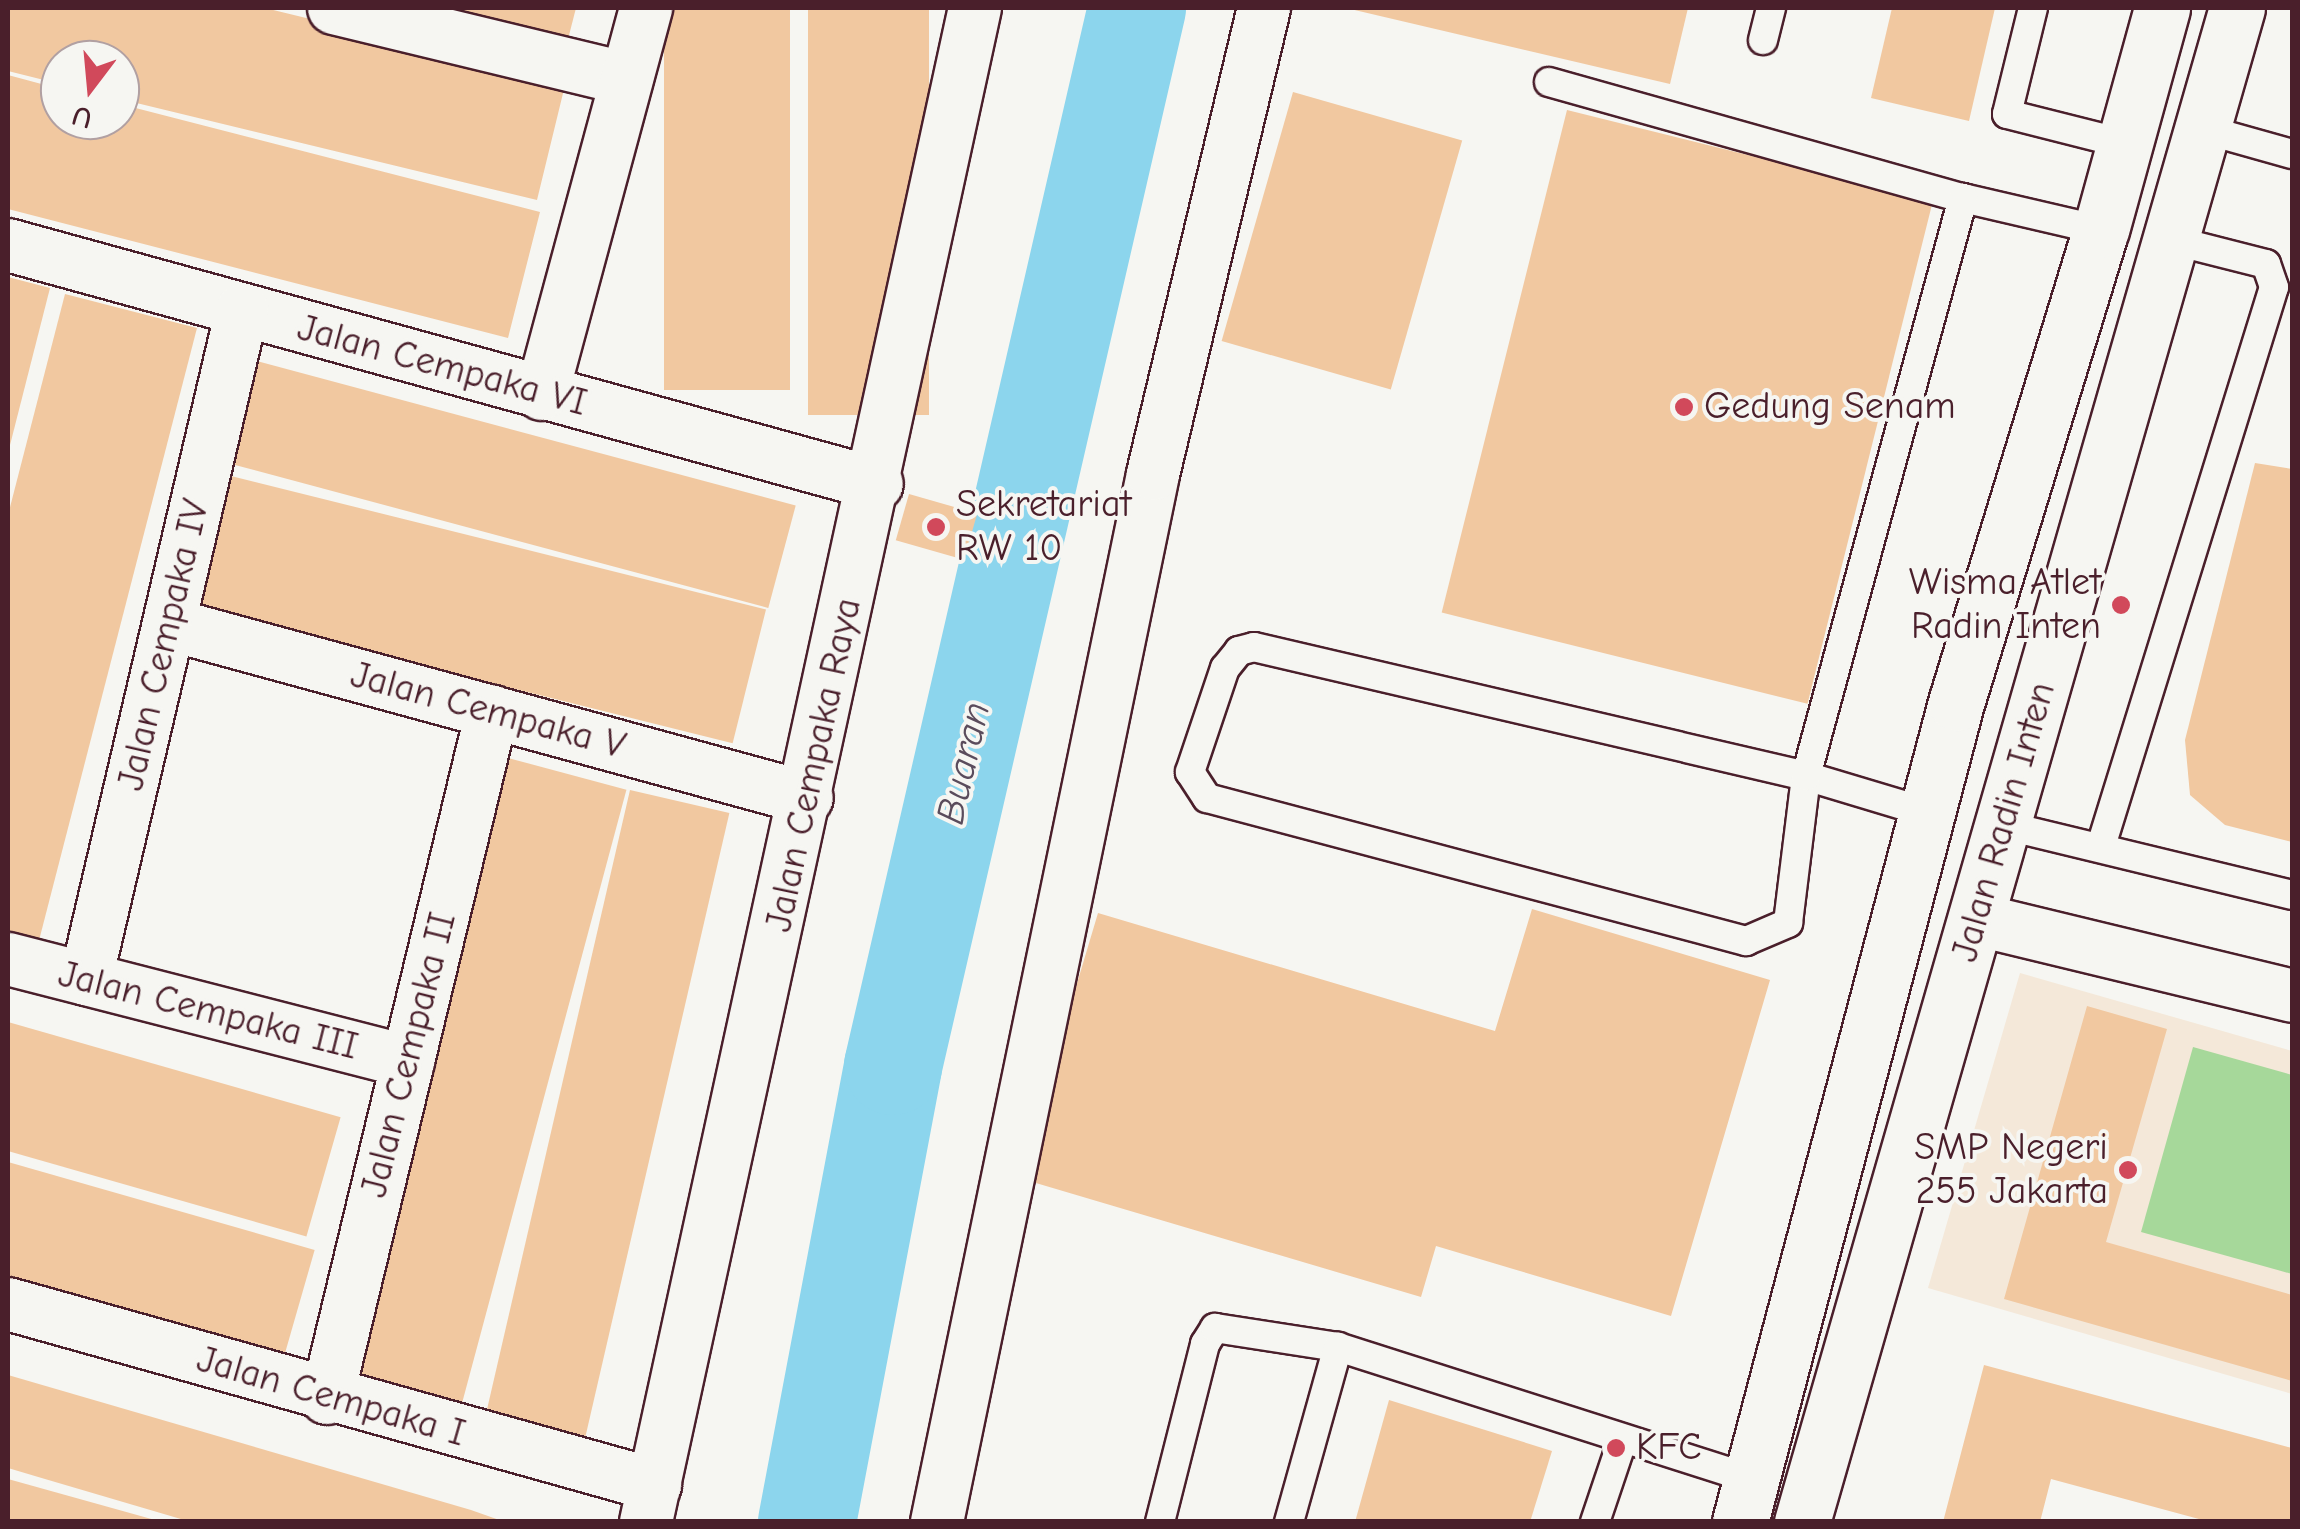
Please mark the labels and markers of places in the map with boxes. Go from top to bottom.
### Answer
place label: Gedung Senam [1704,384,1956,430]
marker: Gedung Senam [1673,396,1695,418]
place label: Sekretariat RW 10 [956,482,1131,572]
marker: Sekretariat RW 10 [925,516,947,538]
place label: Wisma Atlet Radin Inten [1909,560,2101,649]
marker: Wisma Atlet Radin Inten [2110,594,2132,616]
place label: SMP Negeri 255 Jakarta [1914,1125,2108,1214]
marker: SMP Negeri 255 Jakarta [2117,1159,2139,1181]
place label: KFC [1636,1425,1702,1471]
marker: KFC [1605,1437,1627,1459]

